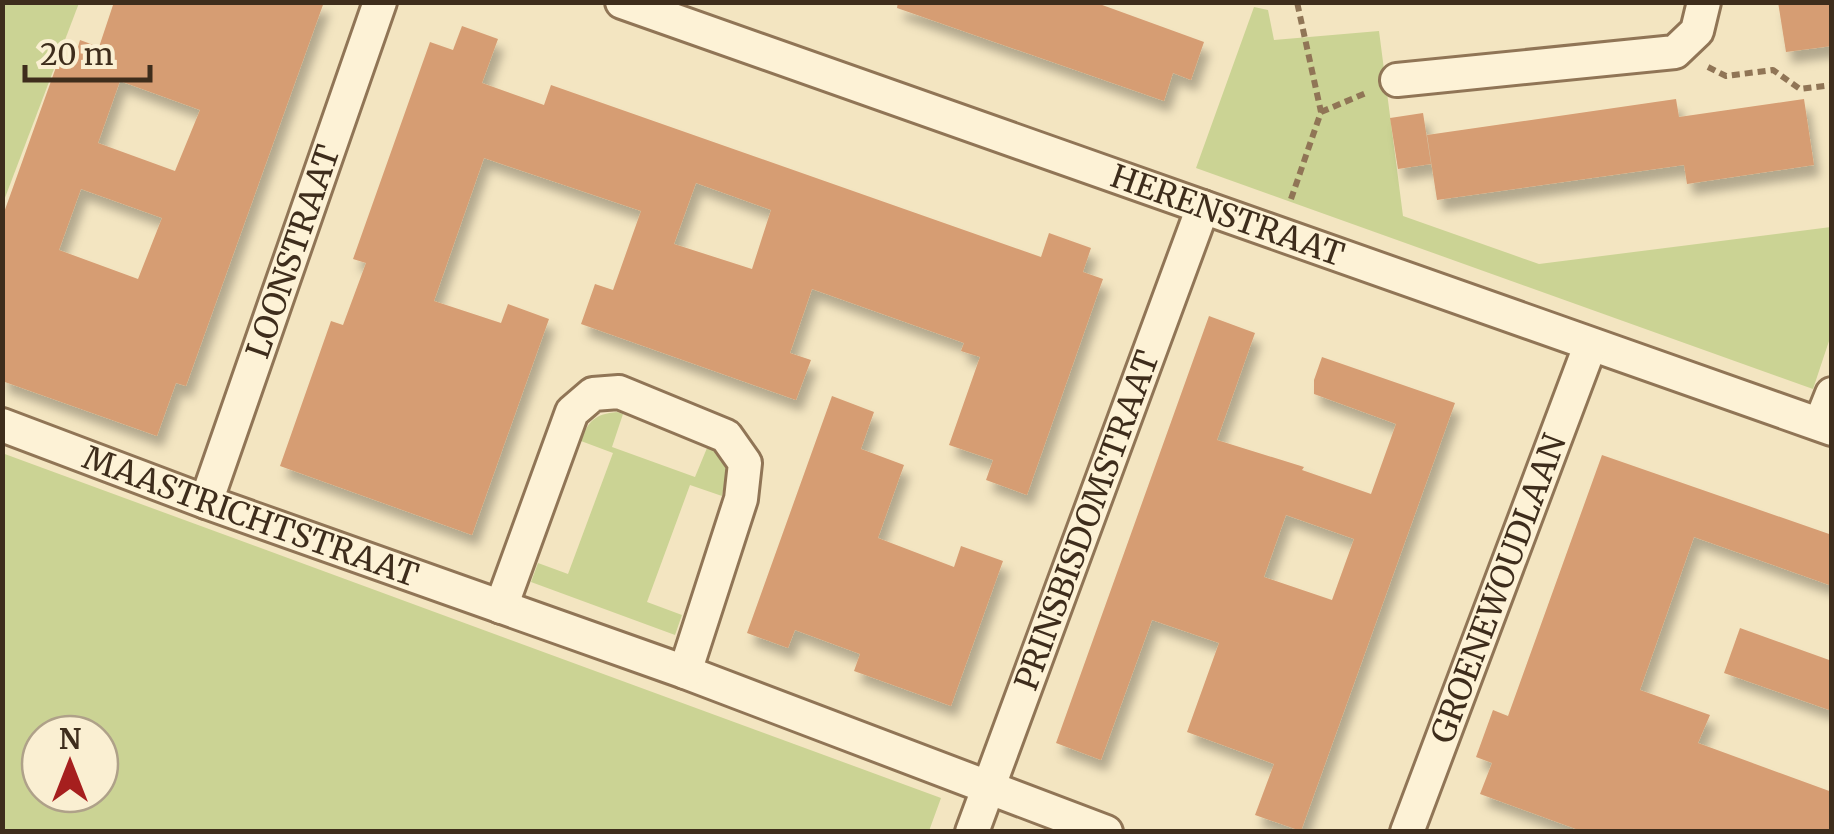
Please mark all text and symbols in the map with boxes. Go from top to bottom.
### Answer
scale bar [25,20,150,82]
text: 20 m [40,35,114,73]
street label: LOONSTRAAT [238,140,349,363]
street label: HERENSTRAAT [1105,156,1349,275]
street label: PRINSBISDOMSTRAAT [1006,345,1168,696]
street label: GROENEWOUDLAAN [1422,428,1575,749]
street label: MAASTRICHTSTRAAT [77,437,424,596]
north arrow [20,714,120,814]
text: N [59,721,81,757]

